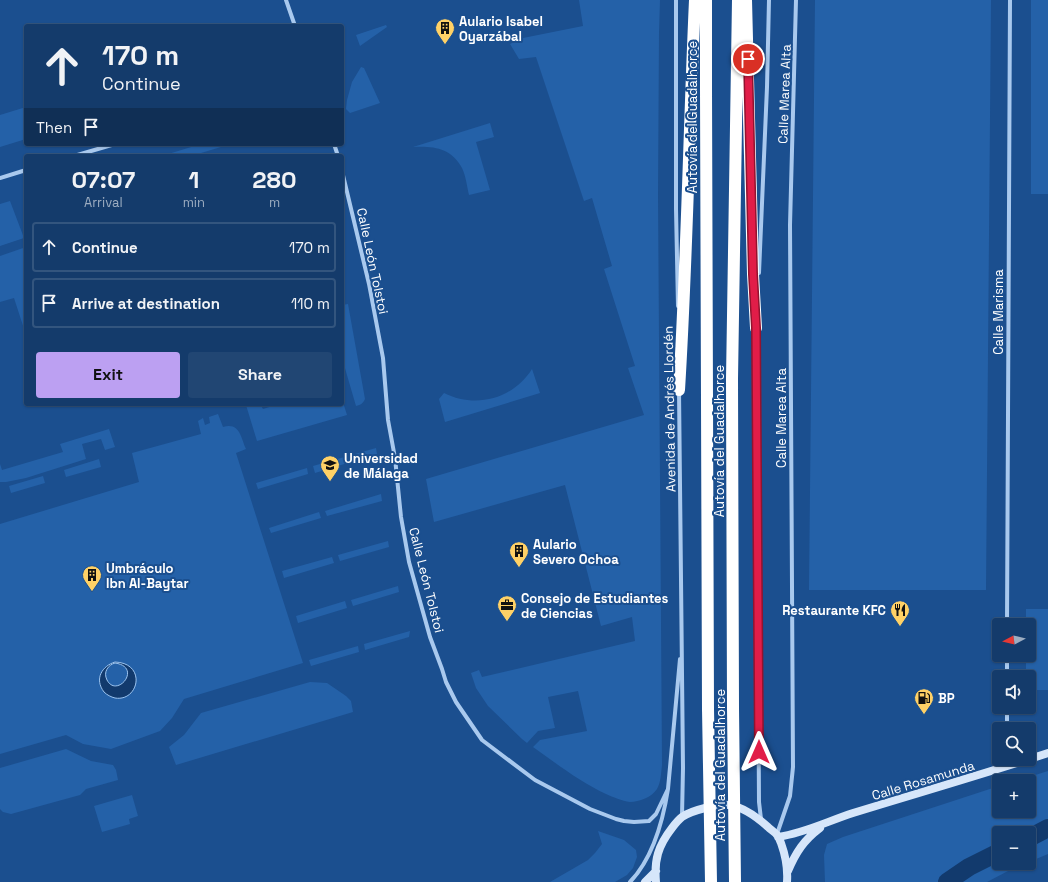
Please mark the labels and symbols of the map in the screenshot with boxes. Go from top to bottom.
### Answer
place label: Aulario Isabel Oyarzábal [459,13,543,45]
building icon: Aulario Isabel Oyarzábal [434,17,456,45]
street label: Autovía del Guadalhorce [684,41,701,193]
pin [731,42,765,76]
street label: Calle Marea Alta [774,43,795,144]
street label: Calle León Tolstoi [353,206,392,316]
street label: Calle Marisma [990,269,1007,355]
street label: Avenida de Andrés Llordén [660,326,679,492]
street label: Autovía del Guadalhorce [711,365,728,517]
street label: Calle Marea Alta [773,368,790,468]
place label: Universidad de Málaga [344,450,418,482]
school or university icon: Universidad de Málaga [319,454,341,482]
street label: Calle León Tolstoi [405,526,448,635]
place label: Aulario Severo Ochoa [533,536,619,568]
building icon: Aulario Severo Ochoa [508,540,530,568]
place label: Umbráculo Ibn Al-Baytar [106,560,189,592]
building icon: Umbráculo Ibn Al-Baytar [81,564,103,592]
place label: Consejo de Estudiantes de Ciencias [521,590,669,622]
office icon: Consejo de Estudiantes de Ciencias [496,594,518,622]
restaurant icon: Restaurante KFC [889,599,911,627]
place label: Restaurante KFC [782,602,886,619]
north arrow [992,618,1036,662]
fuel station icon: BP [913,687,935,715]
street label: Autovía del Guadalhorce [712,689,729,841]
place label: BP [938,690,955,707]
position arrow [738,731,780,773]
street label: Calle Rosamunda [870,757,977,804]

